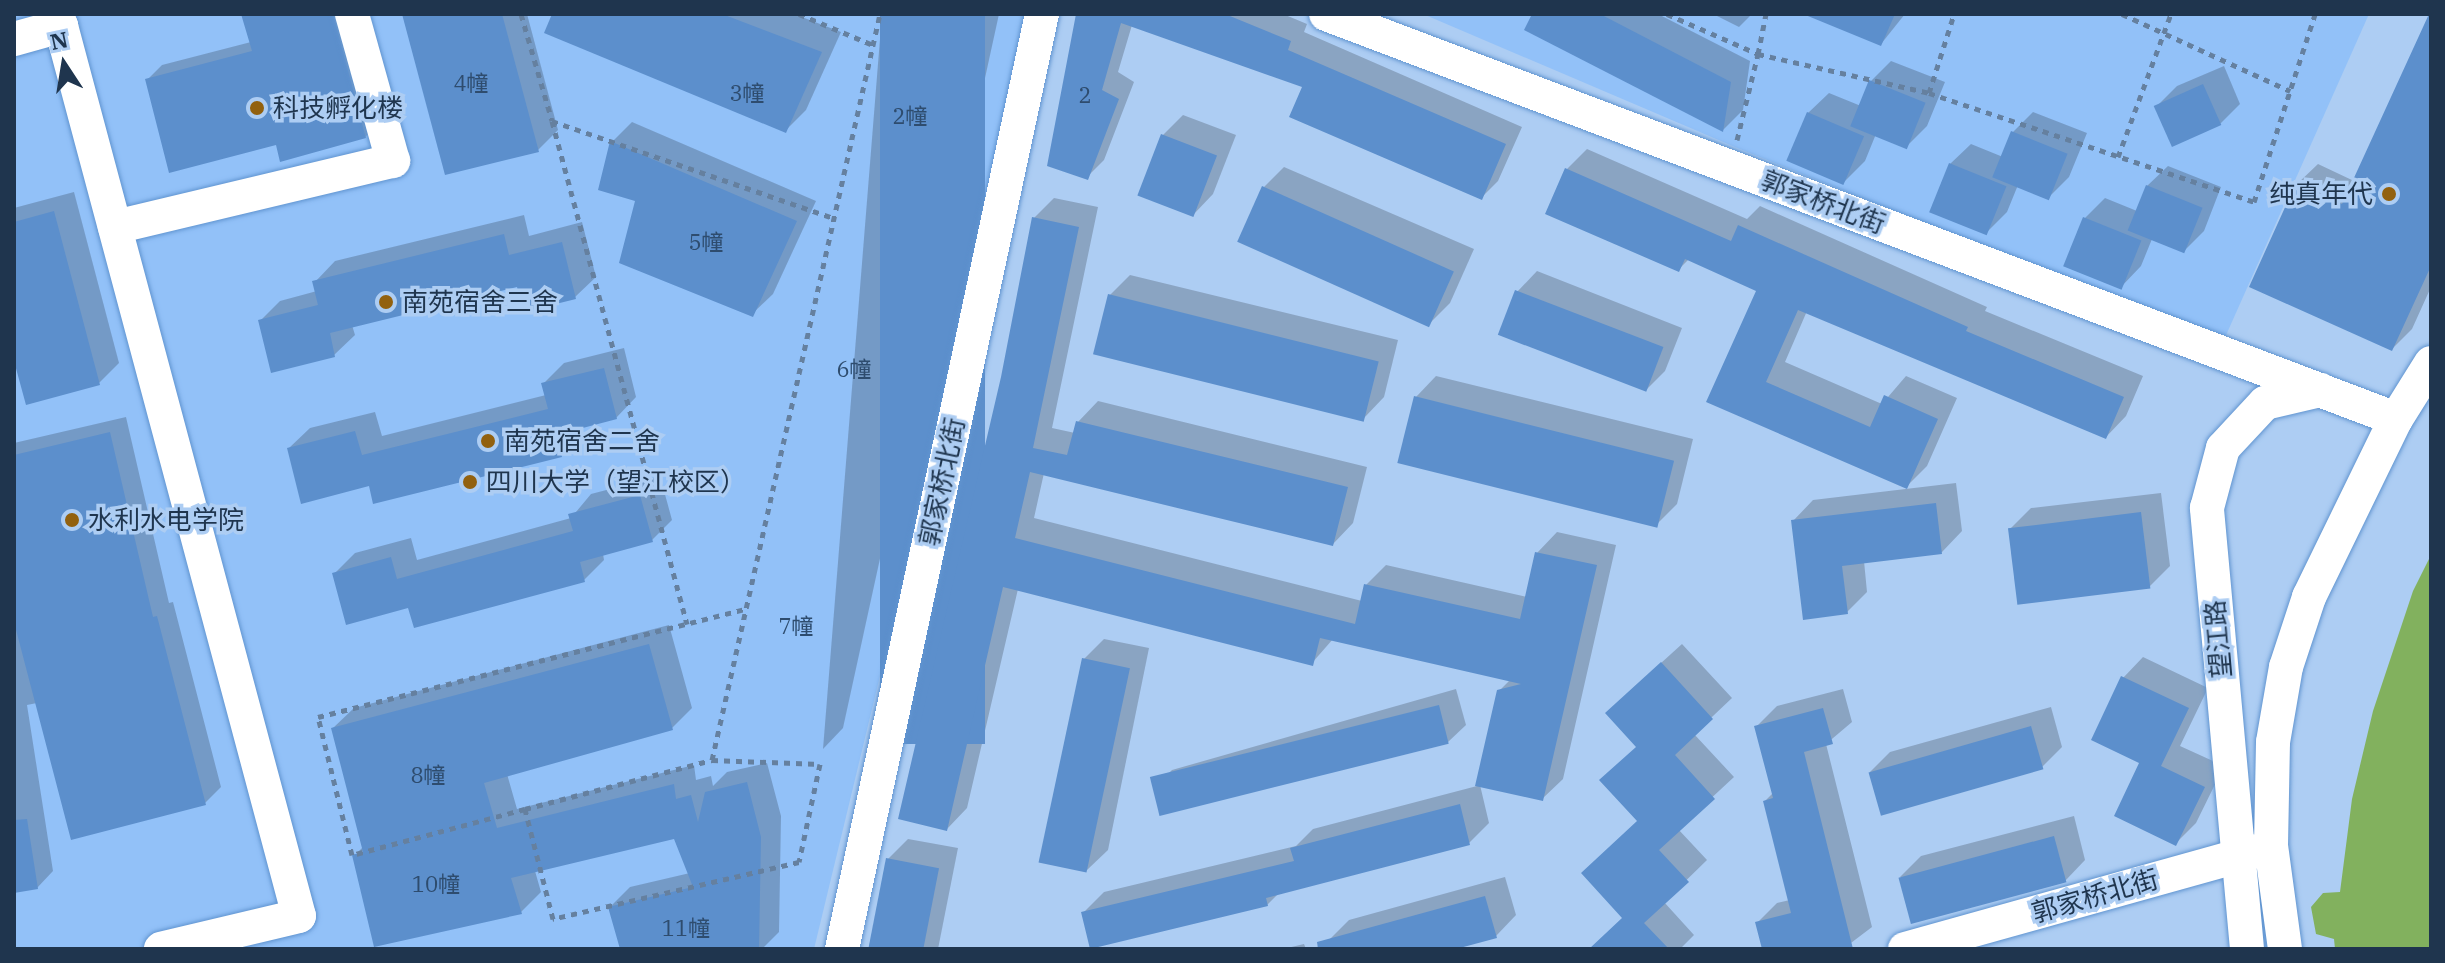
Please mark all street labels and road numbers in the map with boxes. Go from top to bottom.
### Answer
street label: 郭家桥北街 [1757,164,1889,240]
street label: 郭家桥北街 [913,415,971,549]
street label: 望江路 [2199,599,2237,679]
street label: 郭家桥北街 [2028,863,2162,929]

